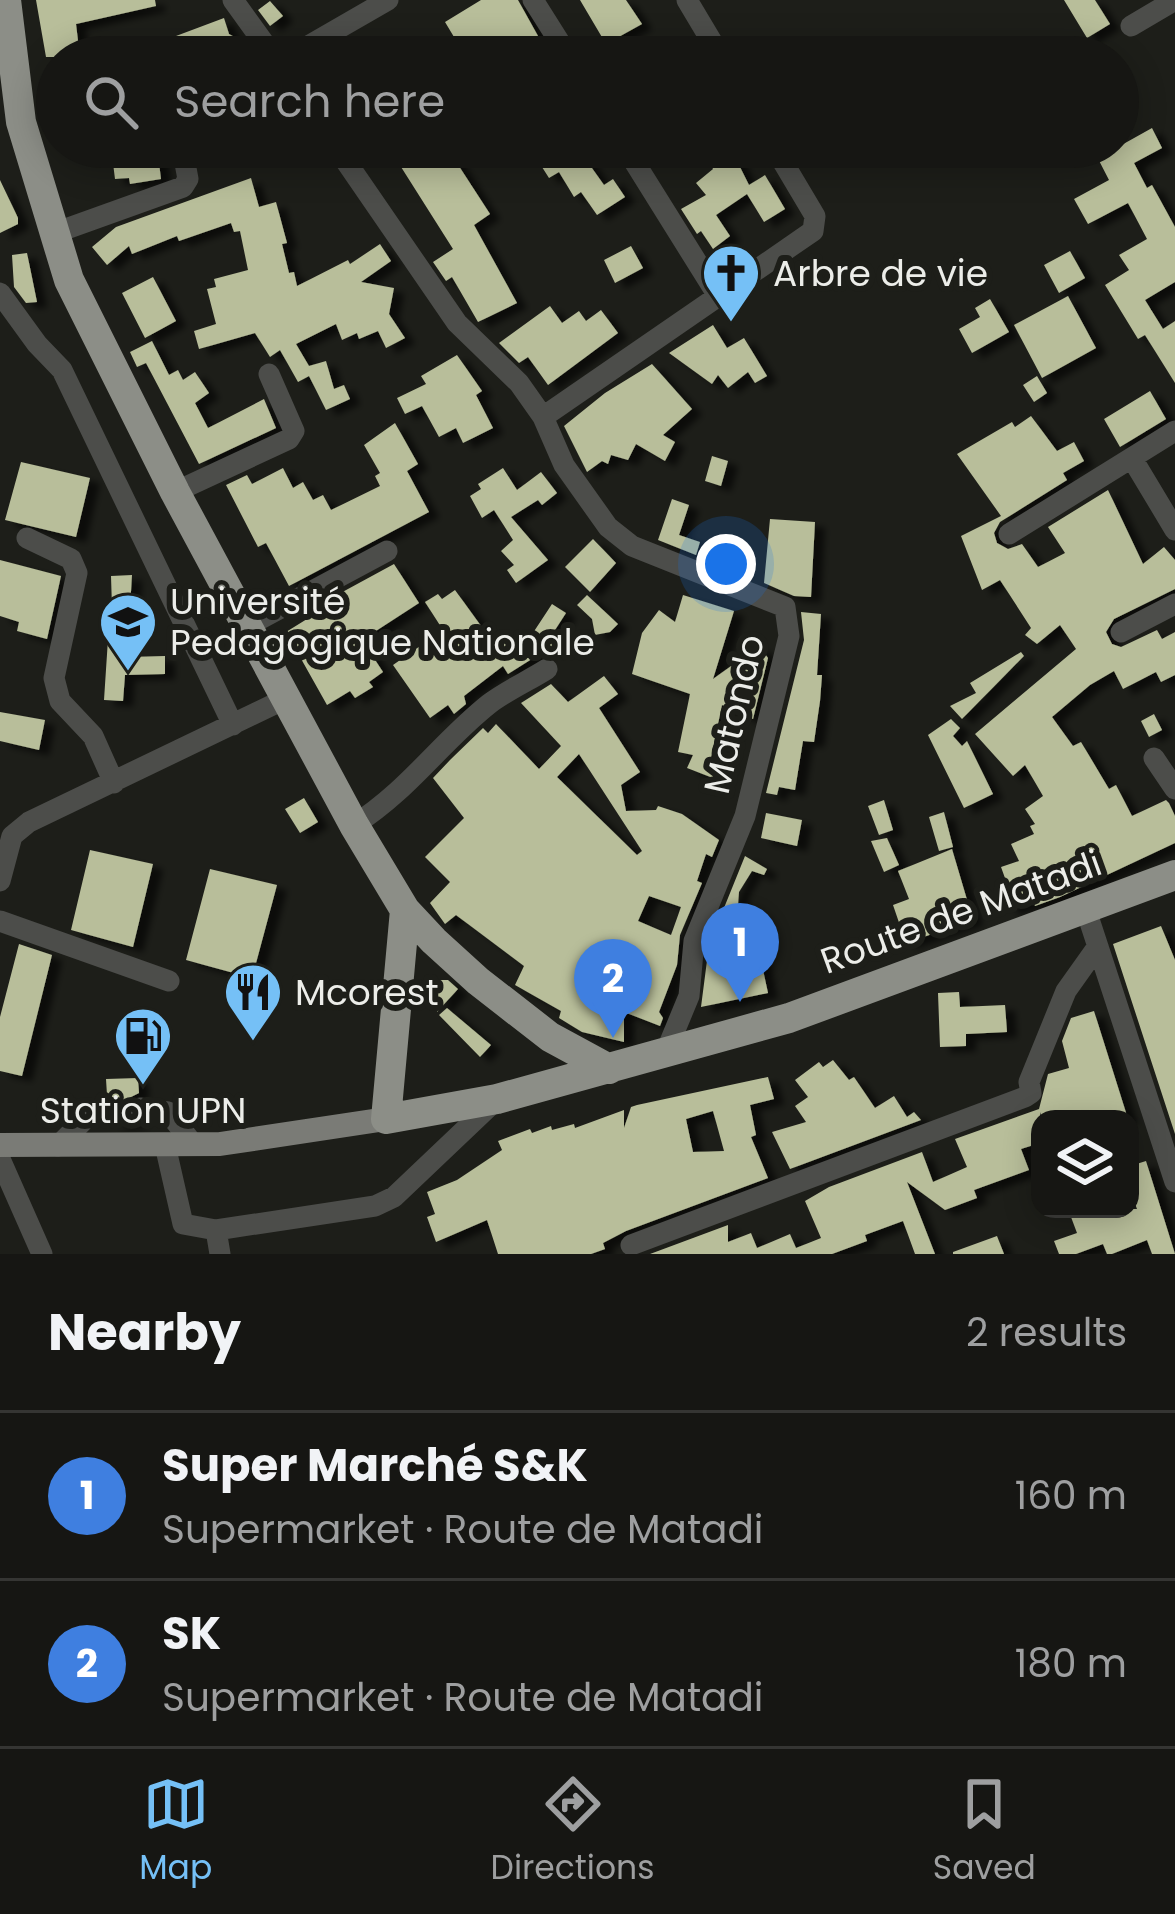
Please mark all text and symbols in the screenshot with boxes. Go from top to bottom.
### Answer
search box [36,36,1139,168]
icon: search [78,69,144,135]
text: Search here [174,70,445,133]
church icon: Arbre de vie [700,242,762,324]
place label: Arbre de vie [773,248,988,299]
your location [696,534,756,594]
place label: Université Pedagogique Nationale [170,576,595,668]
school or university icon: Université Pedagogique Nationale [97,591,159,673]
street label: Matondo [691,629,777,799]
street label: Route de Matadi [814,838,1108,986]
pin: 1 [701,903,779,1002]
pin: 2 [574,939,652,1038]
restaurant icon: Mcorest [222,961,284,1043]
place label: Mcorest [295,967,439,1018]
fuel station icon: Station UPN [112,1005,174,1087]
place label: Station UPN [40,1085,246,1136]
map controls [1031,1110,1139,1218]
button: layers [1031,1110,1139,1218]
text: Nearby [48,1296,241,1368]
text: 2 results [966,1305,1127,1360]
text: Super Marché S&K [162,1434,588,1497]
text: 1 [80,1468,94,1523]
text: 160 m [1015,1468,1127,1523]
text: Supermarket · Route de Matadi [162,1502,763,1557]
text: SK [162,1602,221,1665]
text: 2 [76,1636,98,1691]
text: 180 m [1015,1636,1127,1691]
text: Supermarket · Route de Matadi [162,1670,763,1725]
tab: Map [139,1771,212,1893]
tab: Directions [491,1771,654,1893]
tab: Saved [933,1771,1036,1893]

